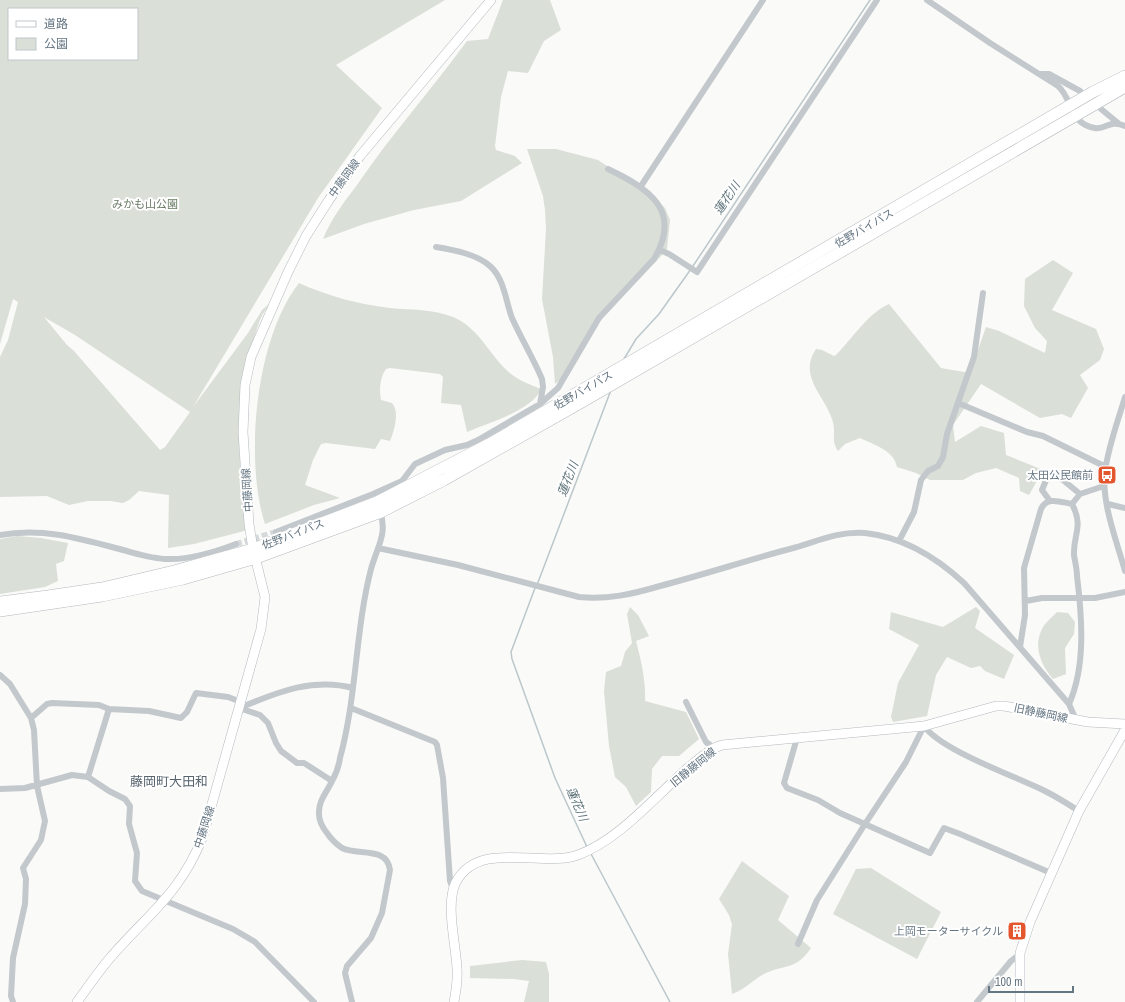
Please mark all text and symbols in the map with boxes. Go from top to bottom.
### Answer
legend [8,8,138,60]
text: 道路 [44,16,68,32]
text: 公園 [44,36,68,52]
street label: 中藤岡線 [325,156,363,200]
water label: 蓮花川 [710,177,745,217]
park label: みかも山公園 [112,197,178,211]
street label: 佐野バイパス [832,205,896,251]
street label: 佐野バイパス [551,367,615,413]
water label: 蓮花川 [554,457,583,499]
bus stop icon: 太田公民館前 [1096,464,1118,486]
street label: 中藤岡線 [238,468,256,512]
place label: 太田公民館前 [1027,468,1093,482]
street label: 佐野バイパス [260,516,326,552]
street label: 旧静藤岡線 [1013,700,1069,726]
street label: 旧静藤岡線 [667,744,719,790]
district label: 藤岡町大田和 [130,773,208,790]
water label: 蓮花川 [563,784,592,826]
street label: 中藤岡線 [191,804,217,850]
building icon: 上岡モーターサイクル [1006,920,1028,942]
place label: 上岡モーターサイクル [894,924,1003,938]
scale bar [989,968,1073,994]
text: 100 m [995,974,1022,990]

